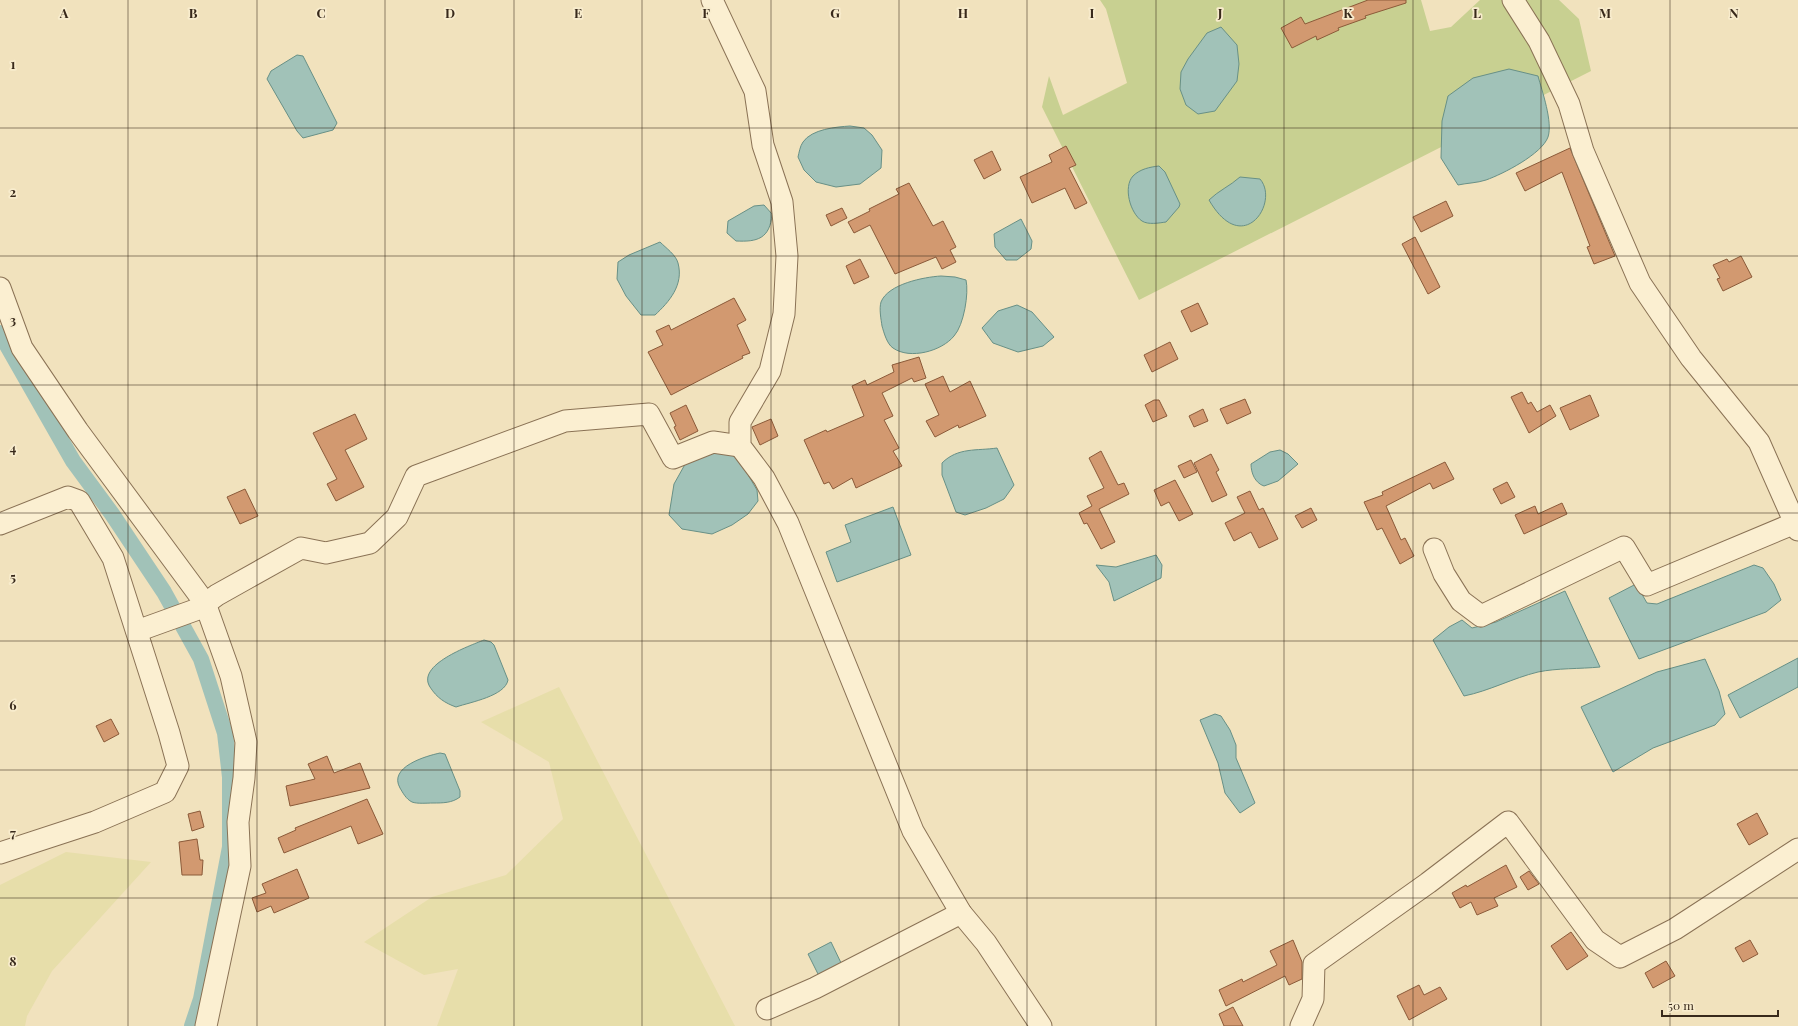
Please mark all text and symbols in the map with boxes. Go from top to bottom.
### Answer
text: A [59,4,69,21]
text: B [189,4,198,21]
text: C [316,4,326,21]
text: D [445,4,455,21]
text: E [574,4,582,21]
text: F [702,4,710,21]
text: G [830,4,840,21]
text: H [958,4,968,21]
text: I [1090,4,1095,21]
text: J [1217,4,1223,21]
text: K [1343,4,1353,21]
text: L [1473,4,1481,21]
text: M [1599,4,1611,21]
text: N [1729,4,1739,21]
text: 1 [11,55,16,72]
text: 2 [10,183,17,200]
text: 3 [10,311,16,328]
text: 4 [10,439,17,456]
text: 5 [10,568,16,585]
text: 6 [9,696,17,713]
text: 7 [10,824,16,841]
text: 8 [9,952,17,969]
scale bar [1662,992,1778,1018]
text: 50 m [1668,997,1694,1013]

